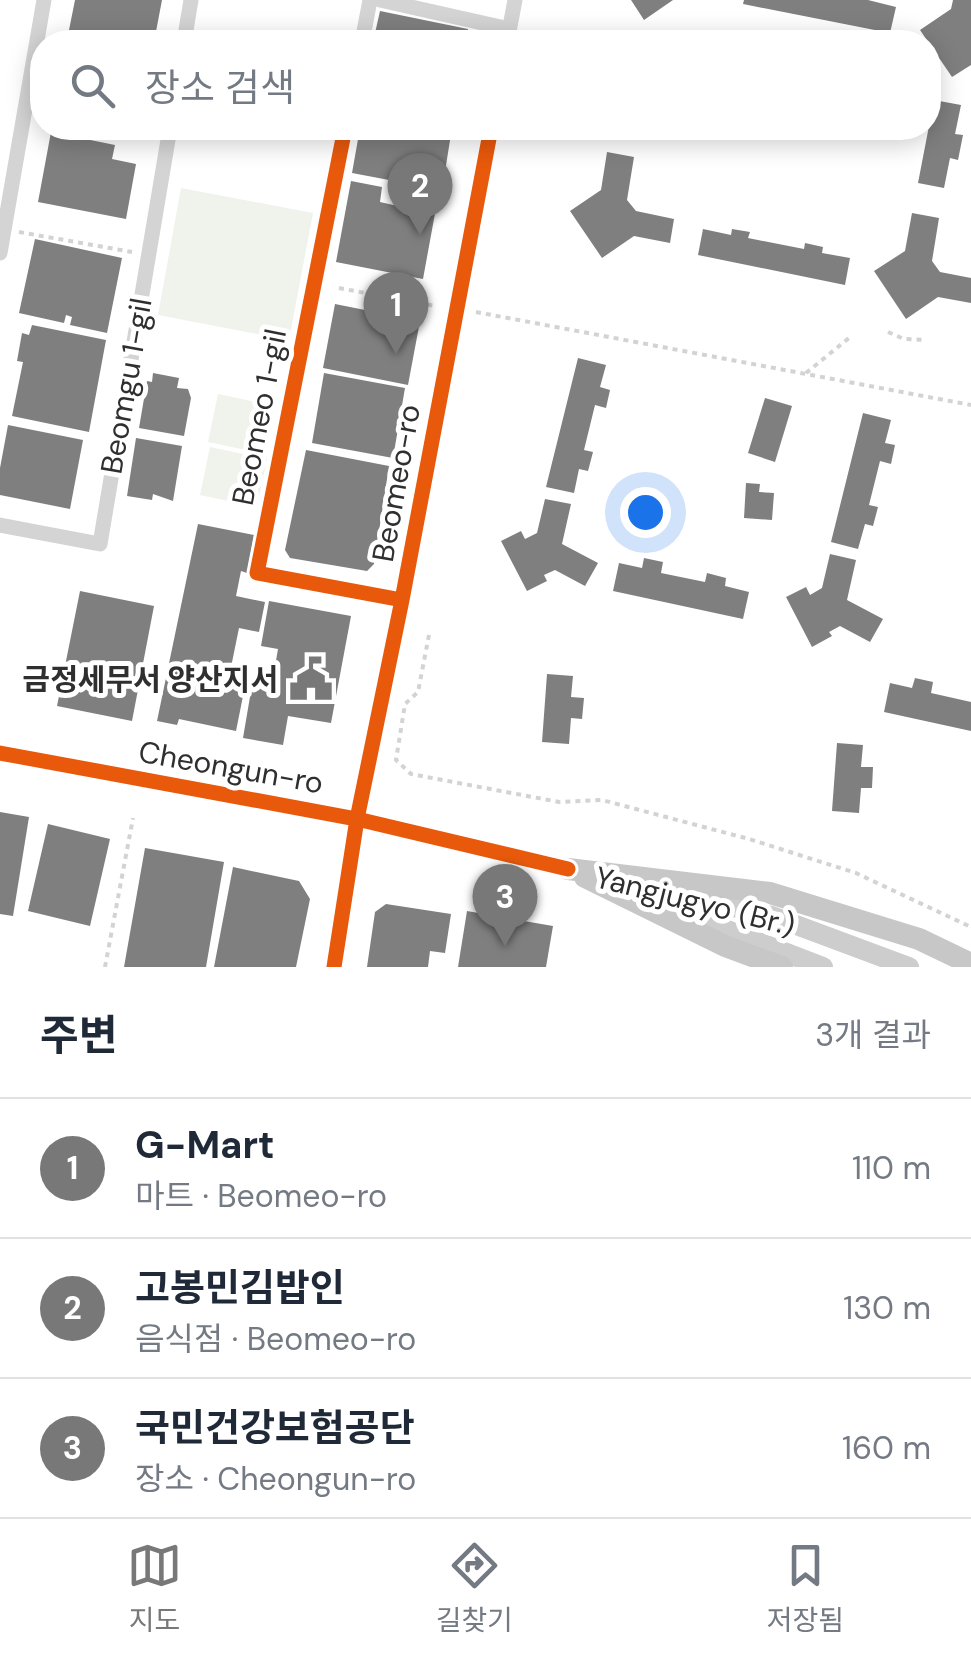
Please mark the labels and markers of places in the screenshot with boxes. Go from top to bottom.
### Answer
pin: 2 [388,152,452,235]
pin: 1 [364,272,428,354]
public building icon: 금정세무서 양산지서 [287,655,335,703]
place label: 금정세무서 양산지서 [23,660,278,699]
pin: 3 [472,864,538,946]

